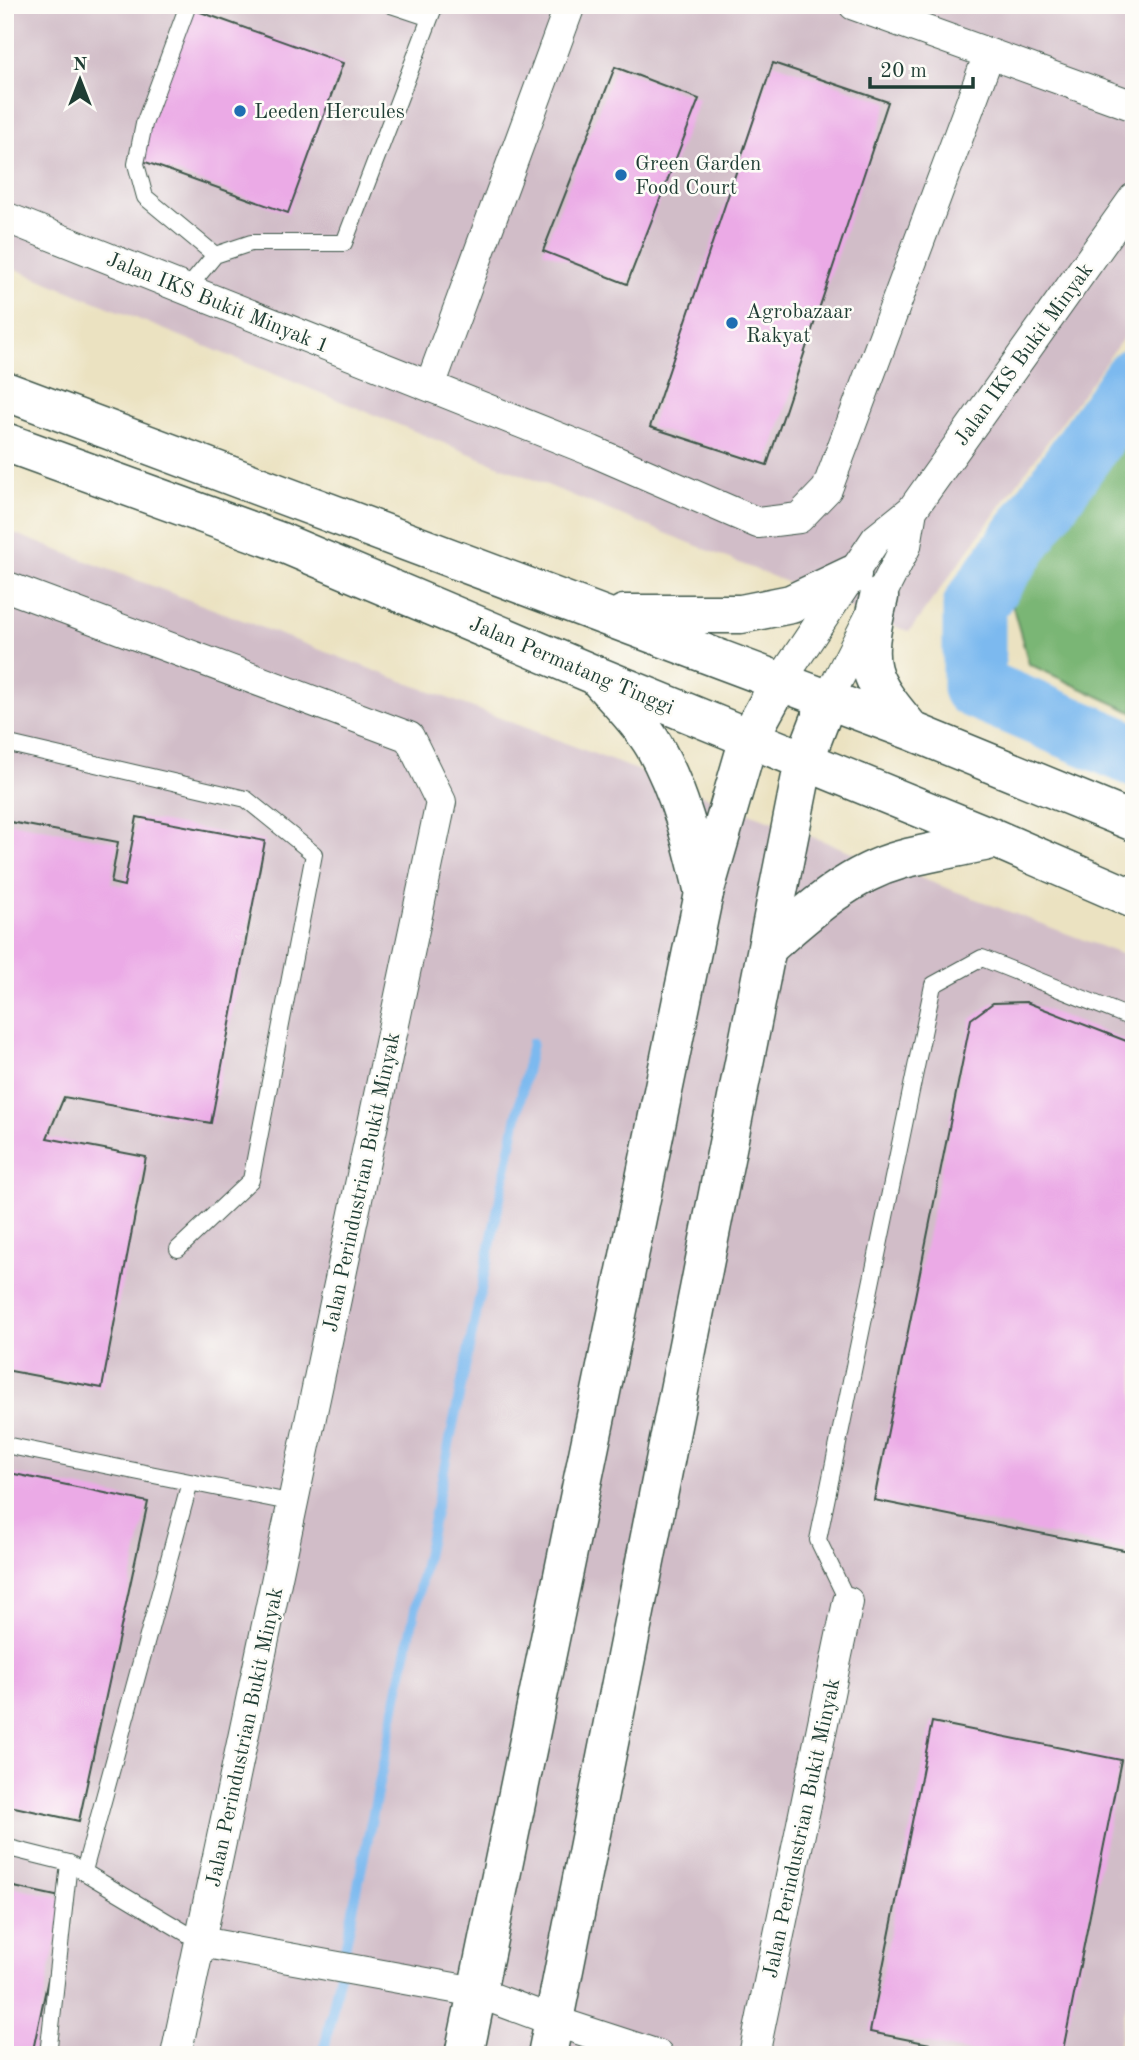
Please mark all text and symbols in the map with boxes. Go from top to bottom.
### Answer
north arrow [46,46,116,116]
scale bar [870,46,973,90]
text: N [73,56,88,75]
text: 20 m [880,61,927,82]
place label: Leeden Hercules [254,102,405,123]
marker: Leeden Hercules [232,103,248,119]
place label: Green Garden Food Court [635,154,761,199]
marker: Green Garden Food Court [613,167,629,183]
street label: Jalan IKS Bukit Minyak 1 [103,249,332,358]
street label: Jalan IKS Bukit Minyak [951,260,1097,450]
place label: Agrobazaar Rakyat [746,302,853,347]
marker: Agrobazaar Rakyat [724,315,740,331]
street label: Jalan Permatang Tinggi [466,614,677,719]
street label: Jalan Perindustrian Bukit Minyak [320,1030,405,1334]
street label: Jalan Perindustrian Bukit Minyak [203,1585,288,1889]
street label: Jalan Perindustrian Bukit Minyak [760,1676,845,1980]

